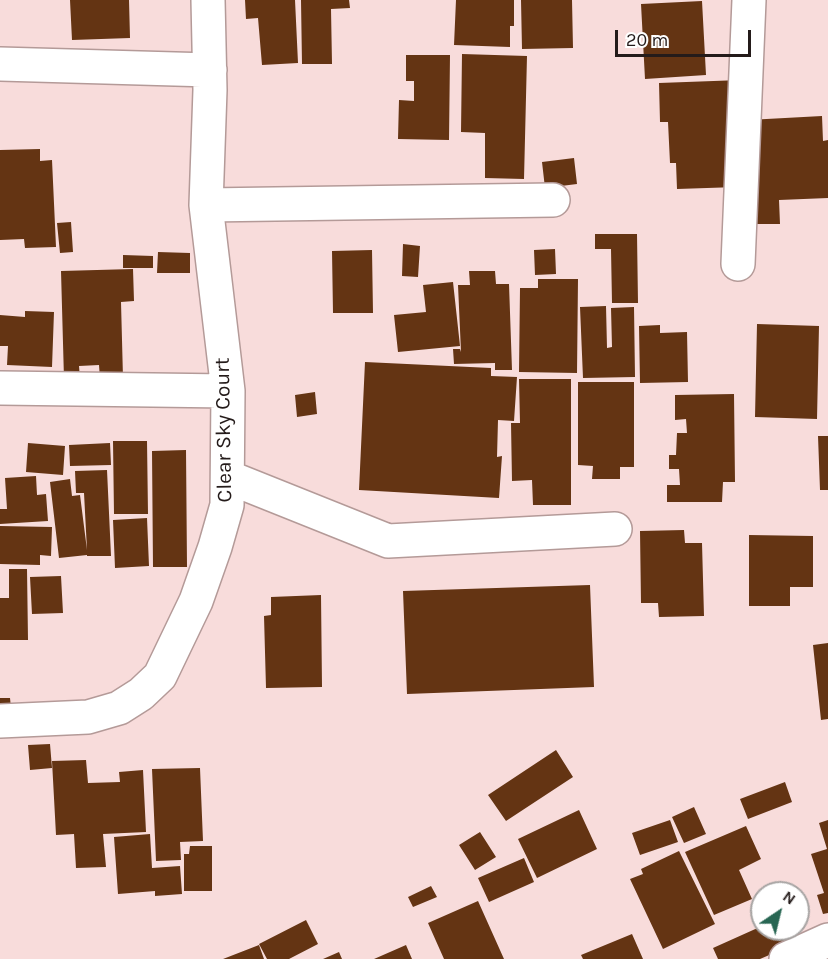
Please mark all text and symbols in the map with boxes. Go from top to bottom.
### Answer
scale bar [618,18,754,56]
text: 20 m [626,29,668,51]
street label: Clear Sky Court [210,357,238,503]
north arrow [750,881,810,941]
text: N [779,886,800,909]

